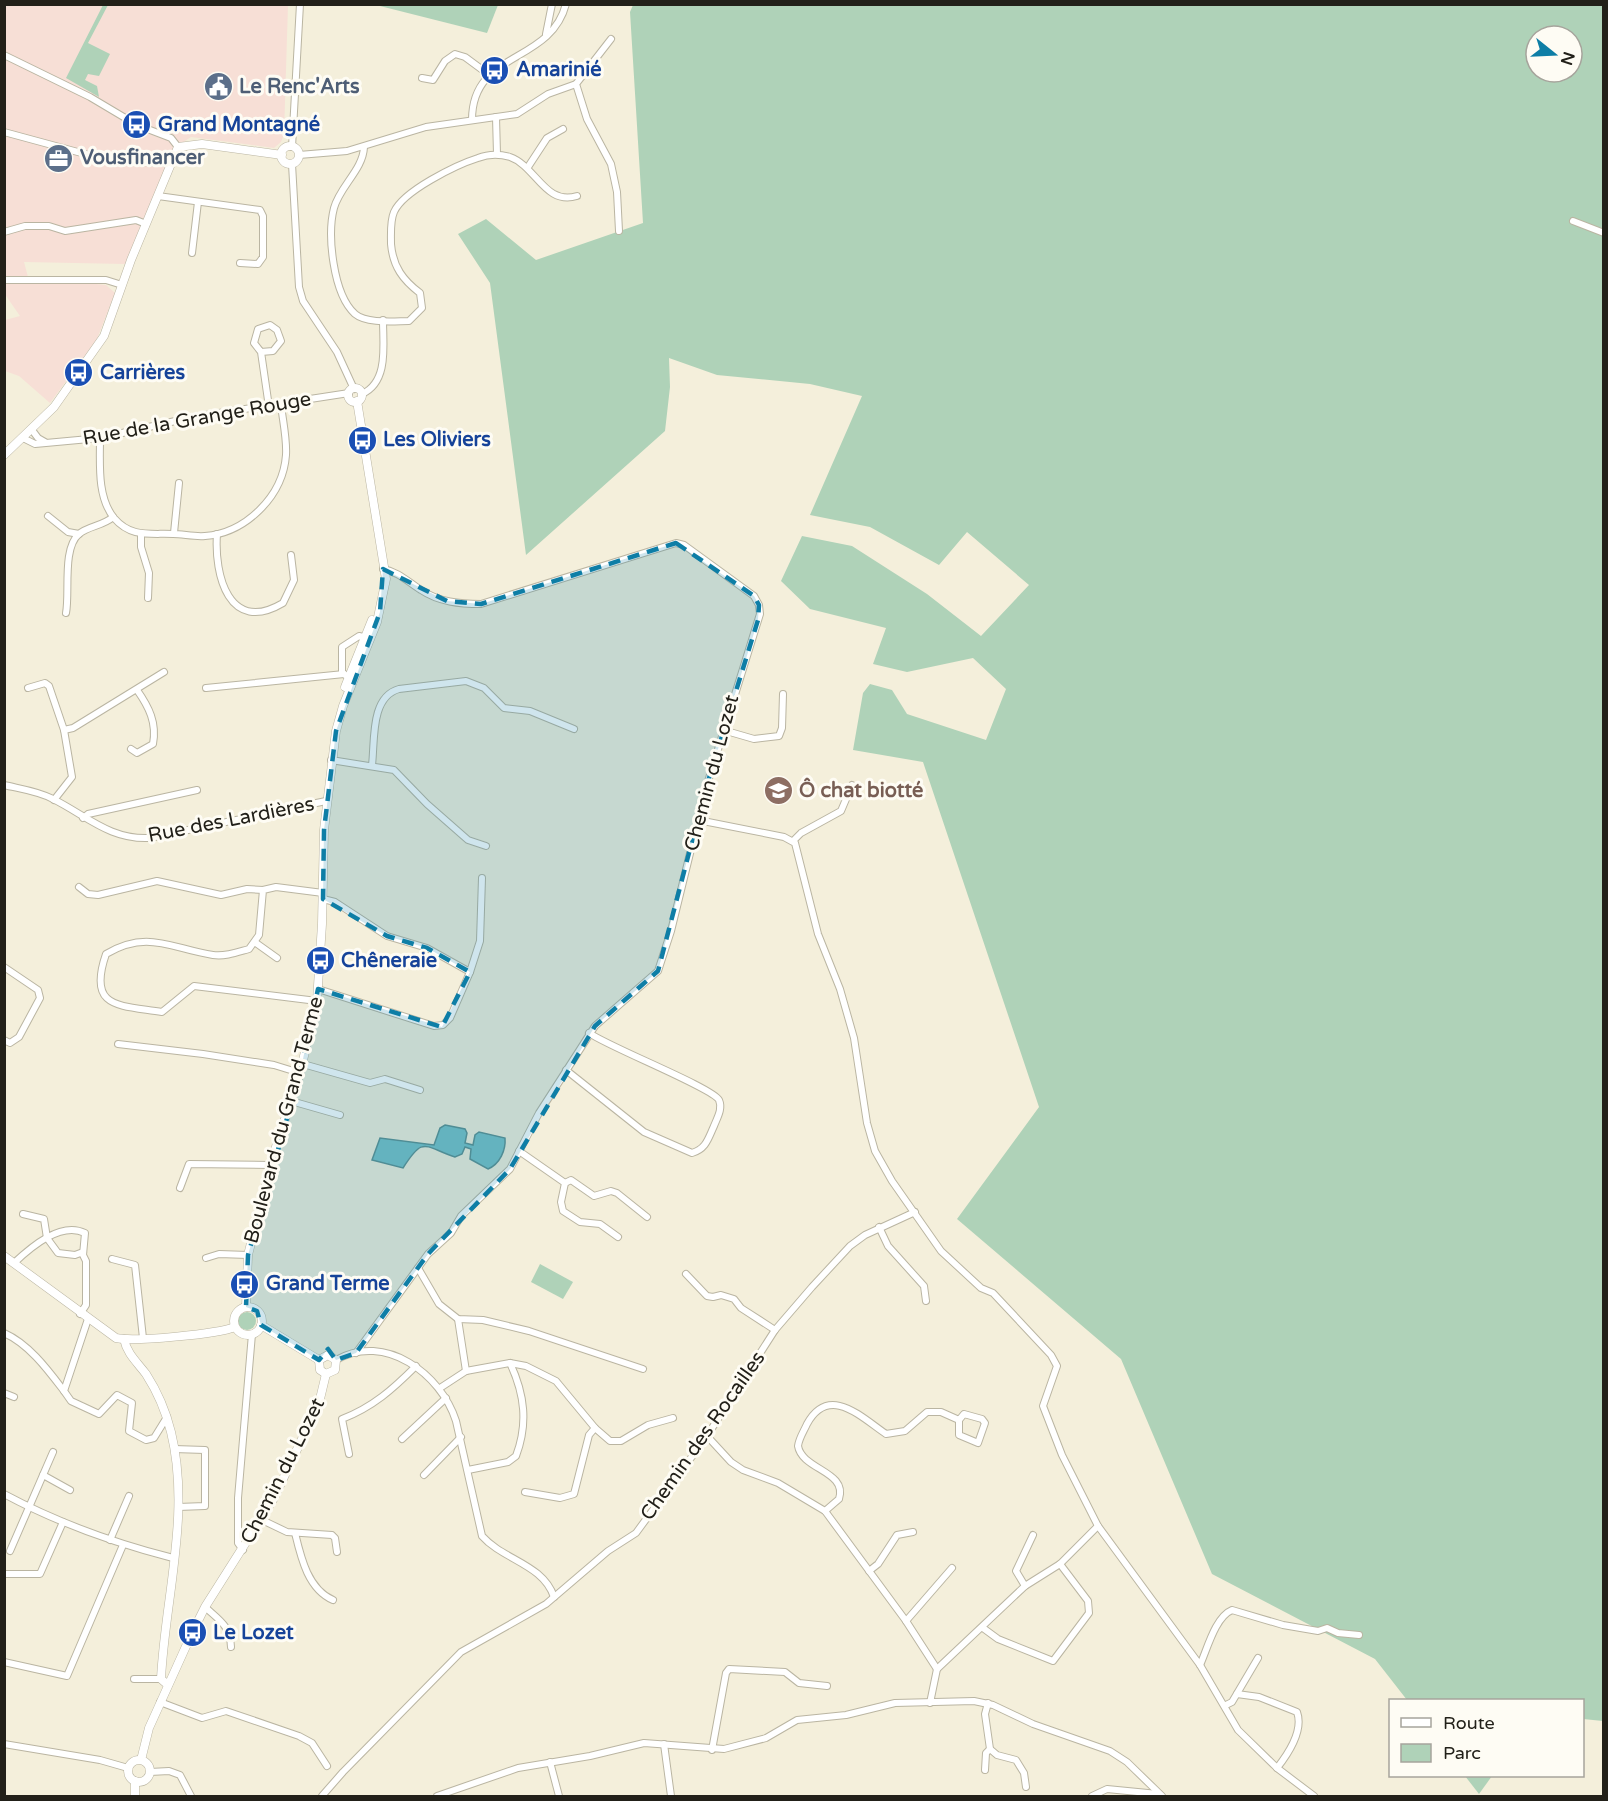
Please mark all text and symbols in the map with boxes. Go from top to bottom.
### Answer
north arrow [1524,24,1584,84]
text: N [1556,49,1579,68]
bus stop icon: Amarinié [479,54,511,86]
place label: Amarinié [516,58,602,82]
public building icon: Le Renc'Arts [202,71,234,103]
place label: Le Renc'Arts [239,75,360,99]
bus stop icon: Grand Montagné [121,109,153,141]
place label: Grand Montagné [158,113,320,137]
office icon: Vousfinancer [43,142,75,174]
place label: Vousfinancer [80,146,205,170]
bus stop icon: Carrières [63,357,95,389]
place label: Carrières [100,361,185,385]
street label: Rue de la Grange Rouge [81,387,313,451]
bus stop icon: Les Oliviers [346,424,378,456]
place label: Les Oliviers [383,428,491,452]
street label: Chemin du Lozet [680,692,744,854]
school or university icon: Ô chat biotté [762,775,794,807]
place label: Ô chat biotté [799,777,923,803]
street label: Rue des Lardières [146,792,316,848]
bus stop icon: Chêneraie [304,945,336,977]
place label: Chêneraie [341,949,437,973]
street label: Boulevard du Grand Terme [239,994,329,1246]
bus stop icon: Grand Terme [229,1268,261,1300]
place label: Grand Terme [266,1272,390,1296]
street label: Chemin des Rocailles [636,1347,770,1525]
street label: Chemin du Lozet [236,1394,330,1548]
bus stop icon: Le Lozet [176,1617,208,1649]
place label: Le Lozet [213,1621,294,1645]
legend [1389,1699,1584,1777]
text: Route [1443,1712,1495,1734]
text: Parc [1443,1742,1481,1764]

